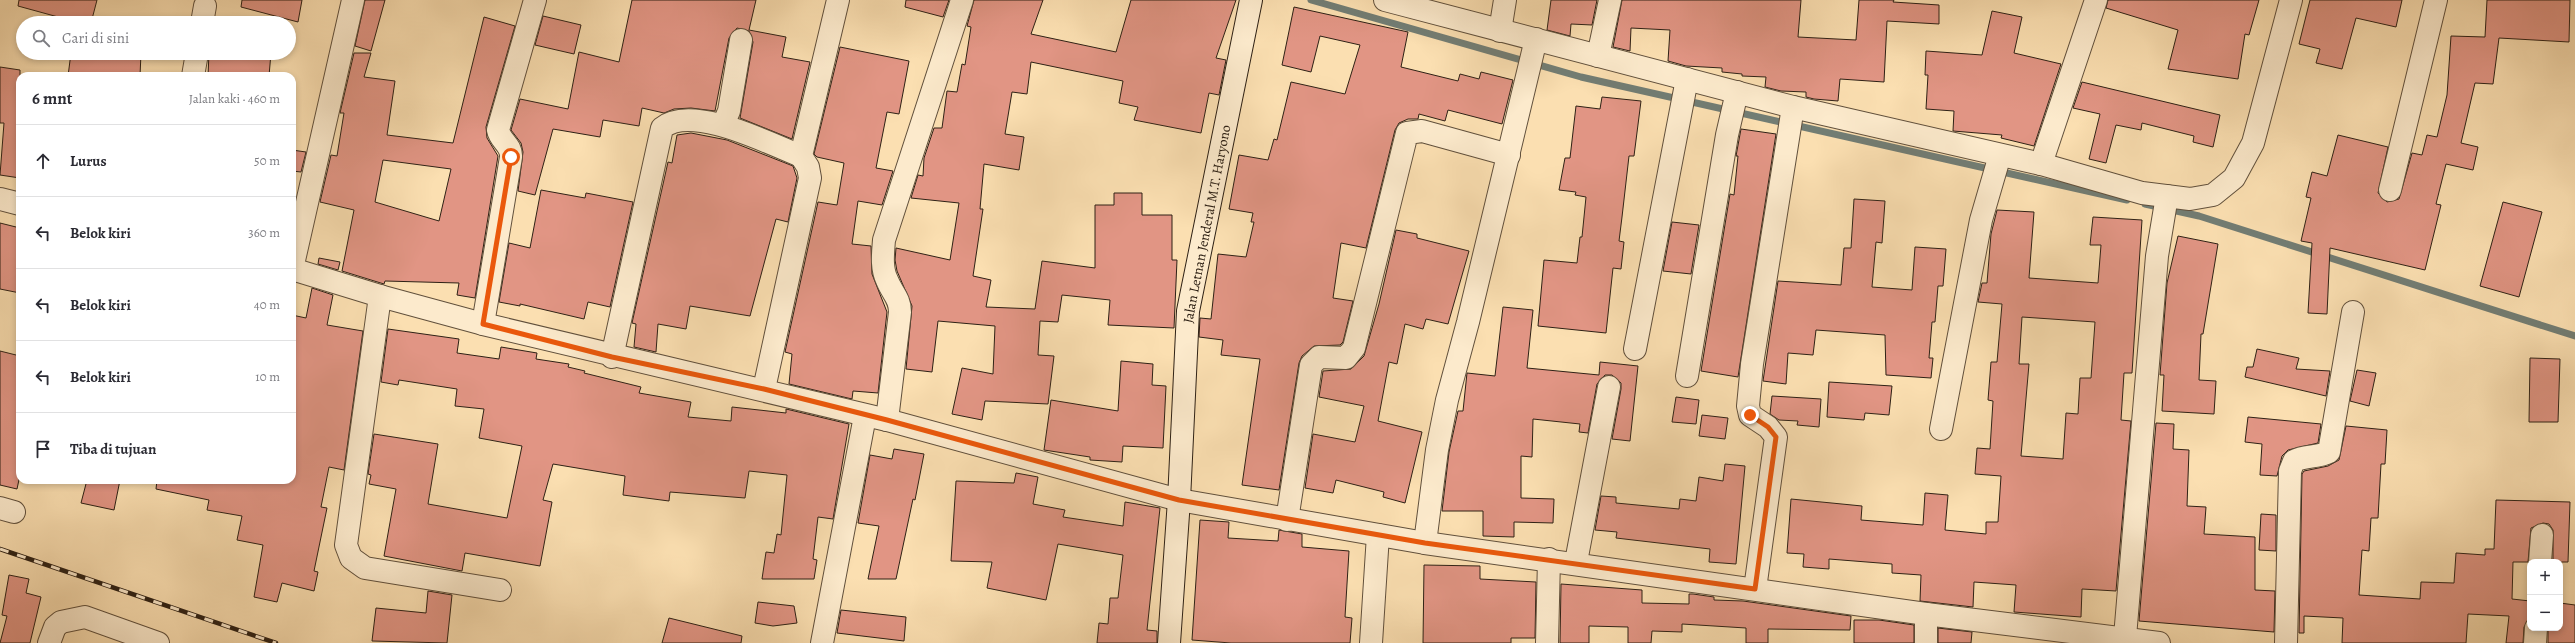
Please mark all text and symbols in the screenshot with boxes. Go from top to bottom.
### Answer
search box [16,16,296,60]
icon: search [30,27,52,49]
text: Cari di sini [62,28,129,48]
text: 6 mnt [32,87,72,110]
text: Jalan kaki · 460 m [189,90,280,107]
street label: Jalan Letnan Jenderal M.T. Haryono [1178,123,1236,325]
route start [502,148,520,166]
icon: ahead [32,150,54,172]
text: Lurus [70,151,107,171]
text: 50 m [254,152,280,169]
icon: left [32,222,54,244]
text: Belok kiri [70,223,131,243]
text: 360 m [248,224,280,241]
icon: left [32,294,54,316]
text: Belok kiri [70,295,131,315]
text: 40 m [254,296,280,313]
icon: left [32,366,54,388]
text: Belok kiri [70,367,131,387]
text: 10 m [255,368,280,385]
route end [1741,406,1759,424]
icon: arrive [32,438,54,460]
text: Tiba di tujuan [70,439,156,459]
map controls [2527,559,2563,631]
button: + [2527,559,2563,595]
button: − [2527,595,2563,631]

